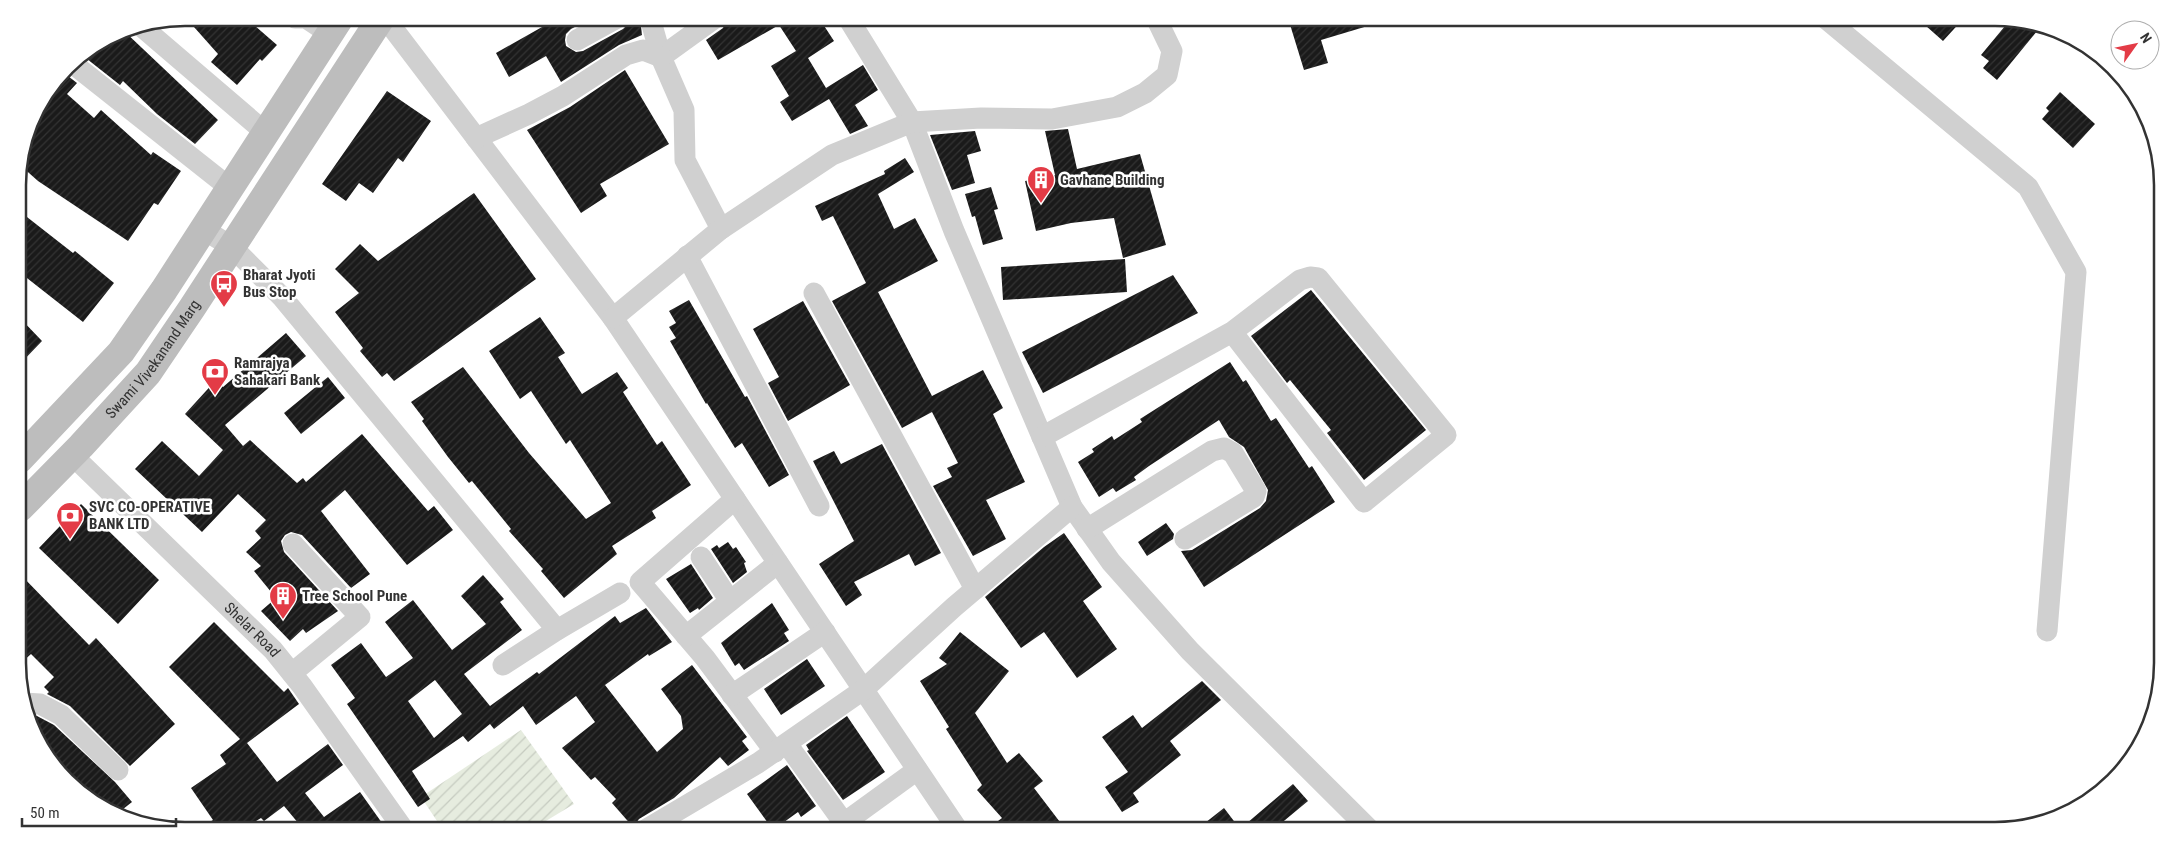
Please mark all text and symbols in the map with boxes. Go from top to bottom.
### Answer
north arrow [2110,20,2160,70]
text: N [2137,30,2155,46]
building icon: Gavhane Building [1026,165,1056,204]
place label: Gavhane Building [1060,171,1164,189]
place label: Bharat Jyoti Bus Stop [243,266,316,301]
bus stop icon: Bharat Jyoti Bus Stop [209,269,239,308]
street label: Swami Vivekanand Marg [102,296,204,422]
place label: Ramrajya Sahakari Bank [234,354,321,389]
bank icon: Ramrajya Sahakari Bank [200,357,230,396]
place label: SVC CO-OPERATIVE BANK LTD [89,498,210,533]
bank icon: SVC CO-OPERATIVE BANK LTD [55,501,85,540]
building icon: Tree School Pune [268,581,298,620]
place label: Tree School Pune [302,587,407,605]
street label: Shelar Road [220,599,284,661]
scale bar [22,796,176,828]
text: 50 m [30,804,60,822]

